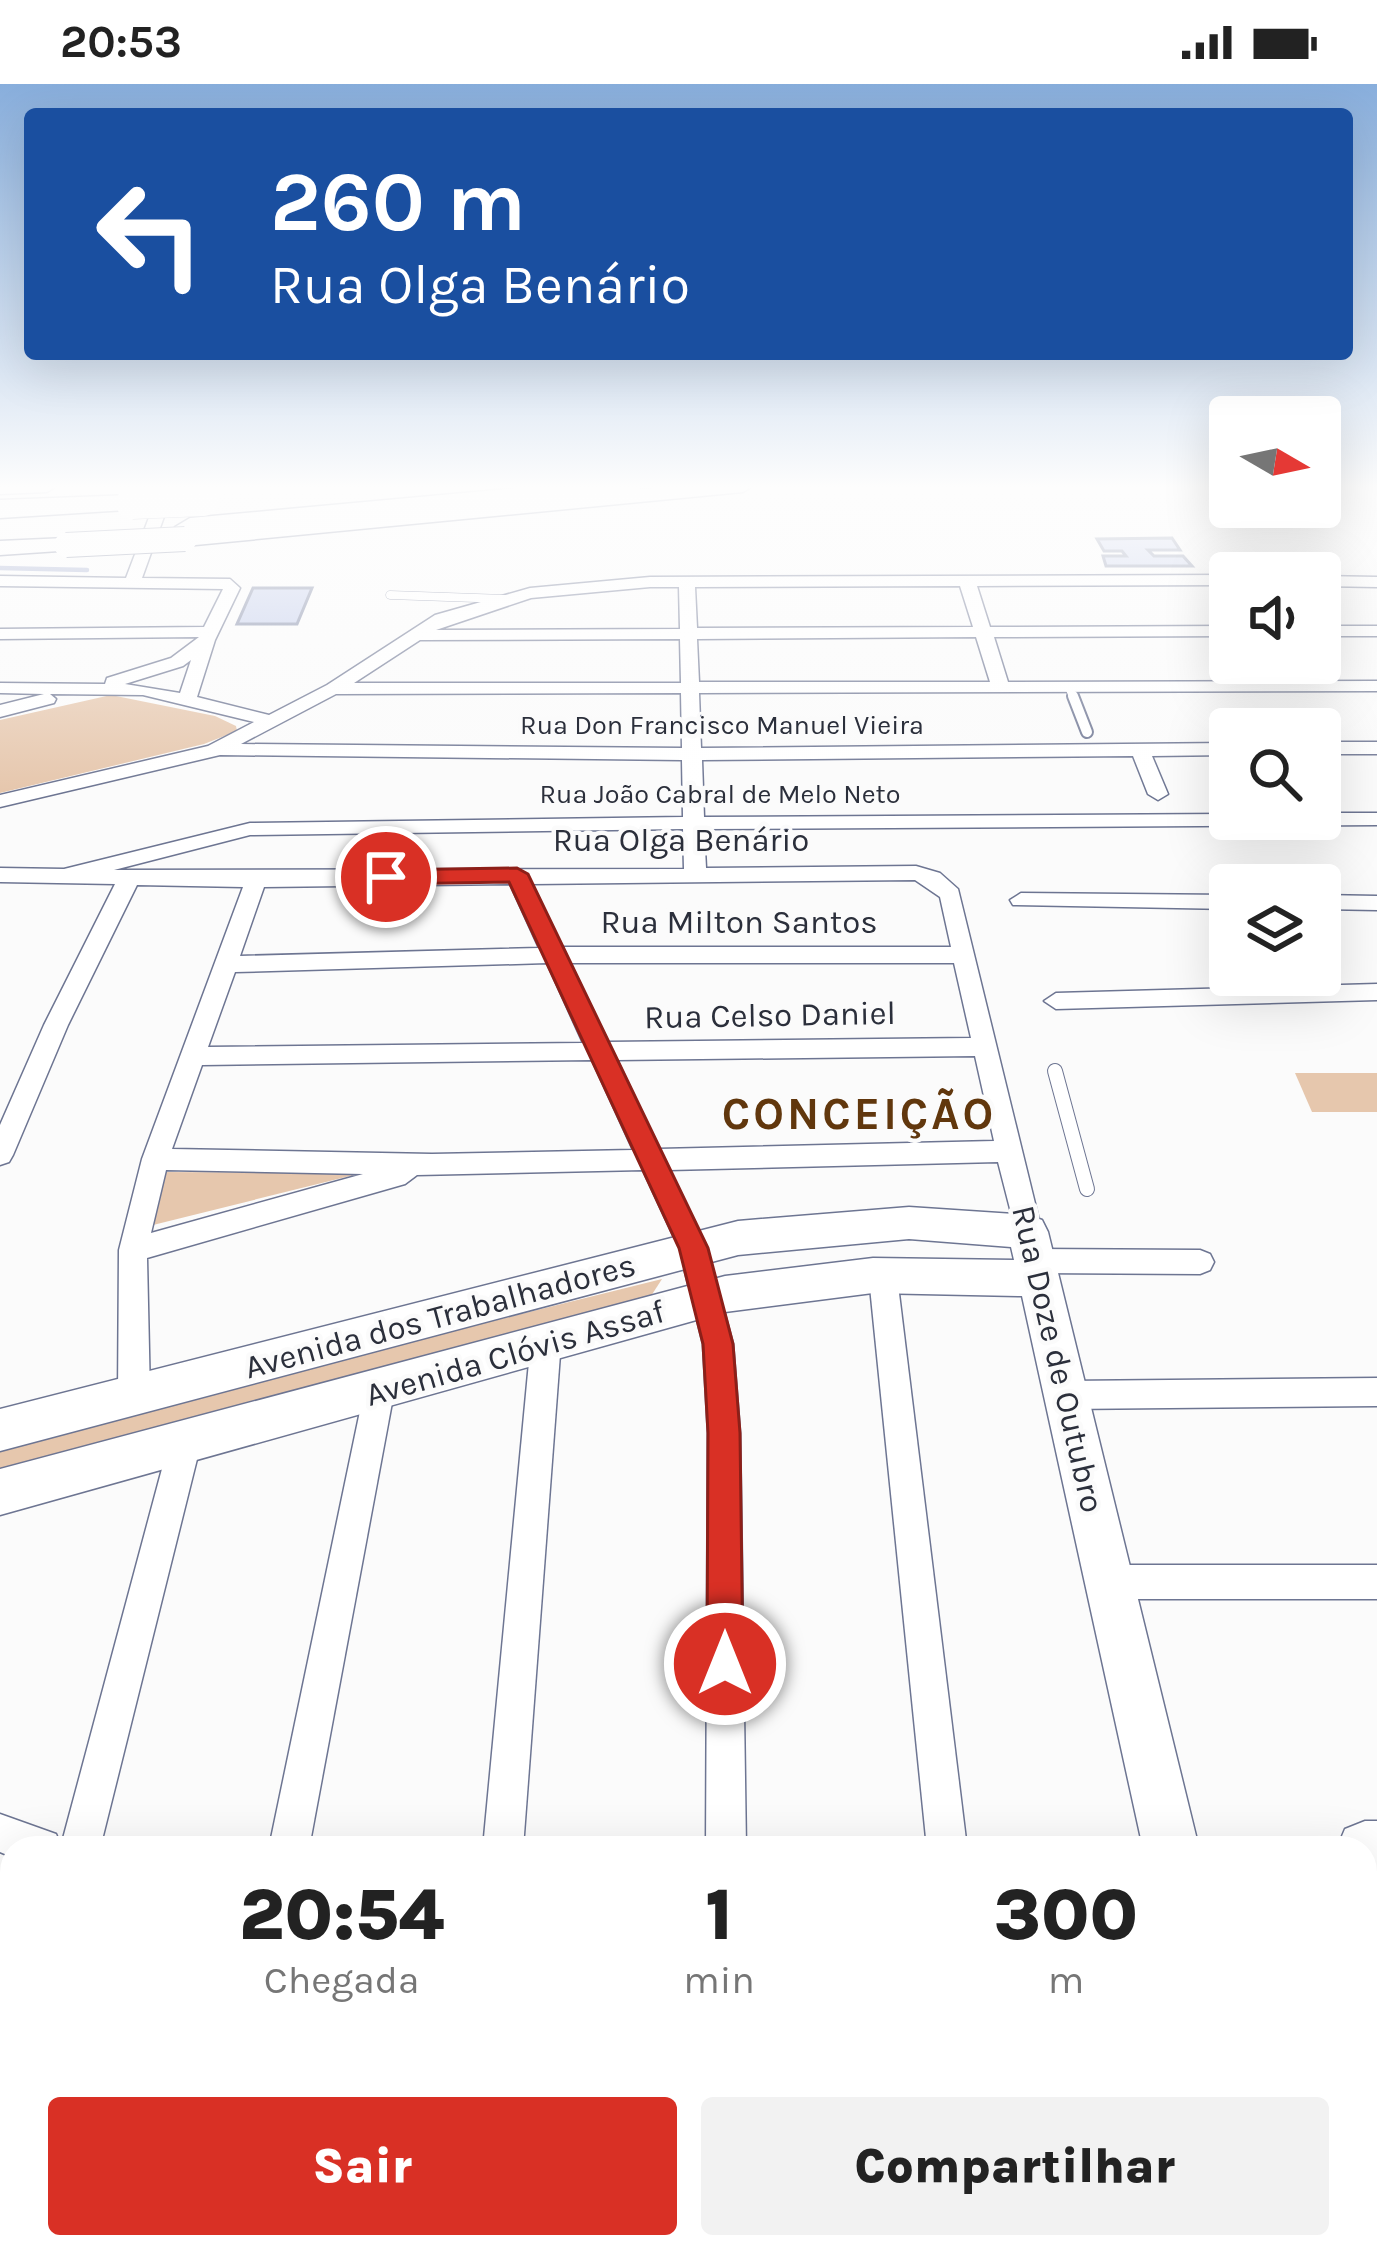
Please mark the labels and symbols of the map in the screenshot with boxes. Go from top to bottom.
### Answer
north arrow [1209,396,1341,528]
street label: Rua Don Francisco Manuel Vieira [520,709,924,741]
street label: Rua João Cabral de Melo Neto [540,778,900,810]
street label: Rua Olga Benário [553,821,809,859]
pin [335,826,437,928]
street label: Rua Milton Santos [600,903,878,941]
street label: Rua Celso Daniel [644,994,896,1036]
district label: CONCEIÇÃO [722,1088,996,1140]
street label: Rua Doze de Outubro [1004,1202,1112,1516]
street label: Avenida dos Trabalhadores [241,1246,639,1386]
street label: Avenida Clóvis Assaf [361,1292,670,1414]
position arrow [662,1601,788,1727]

